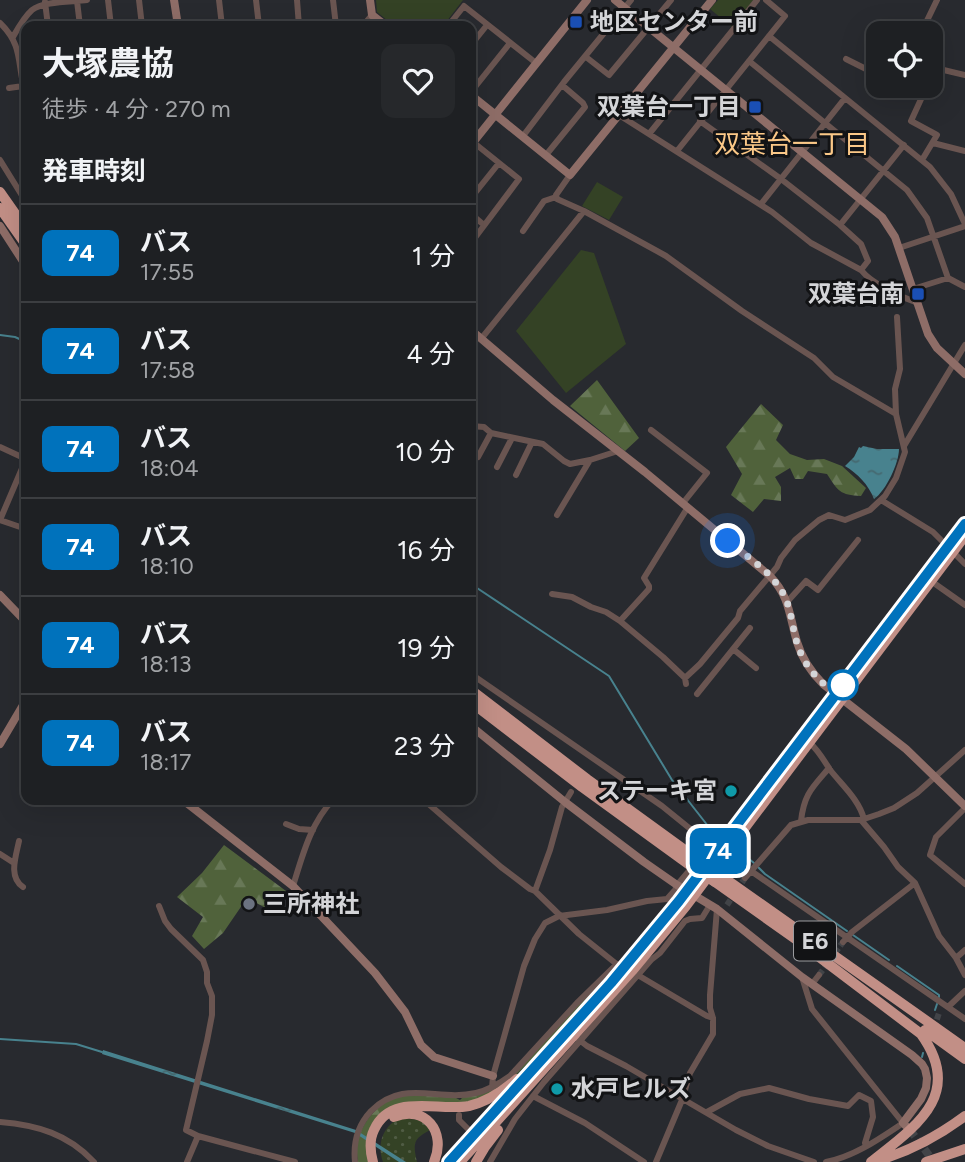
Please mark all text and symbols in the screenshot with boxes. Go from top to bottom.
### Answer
place label: 地区センター前 [590,7,758,36]
marker: 地区センター前 [568,14,584,30]
map controls [866,21,943,98]
button: locate [866,21,943,98]
text: 大塚農協 [42,44,174,83]
button: heart [381,44,455,118]
place label: 双葉台一丁目 [597,92,741,121]
text: 徒歩 · 4 分 · 270 m [42,95,231,123]
marker: 双葉台一丁目 [747,99,763,115]
district label: 双葉台一丁目 [714,128,870,160]
text: 発車時刻 [42,155,146,187]
text: バス [140,226,192,258]
text: 74 [66,238,95,267]
text: 1 分 [412,240,455,272]
text: 17:55 [140,258,194,286]
place label: 双葉台南 [808,279,904,308]
marker: 双葉台南 [910,286,926,302]
text: バス [140,324,192,356]
text: 74 [66,336,95,365]
text: 4 分 [406,338,455,370]
text: 17:58 [140,356,195,384]
text: バス [140,422,192,454]
text: 74 [66,434,95,463]
text: 10 分 [395,436,455,468]
text: 18:04 [140,454,198,482]
text: バス [140,520,192,552]
your location [710,523,745,558]
text: 74 [66,532,95,561]
text: 16 分 [397,534,455,566]
text: 18:10 [140,552,194,580]
text: バス [140,618,192,650]
text: 74 [66,630,95,659]
text: 19 分 [397,632,455,664]
text: 18:13 [140,650,191,678]
unlabelled marker [828,670,858,700]
text: バス [140,716,192,748]
text: 74 [66,728,95,757]
text: 23 分 [394,730,455,762]
text: 18:17 [140,748,191,776]
place label: ステーキ宮 [597,776,717,805]
marker: ステーキ宮 [723,783,739,799]
line badge: 74 [686,828,750,874]
text: 74 [704,836,732,865]
place label: 三所神社 [263,889,359,918]
marker: 三所神社 [241,896,257,912]
road number: E6 [794,922,836,960]
place label: 水戸ヒルズ [571,1074,691,1103]
marker: 水戸ヒルズ [549,1081,565,1097]

